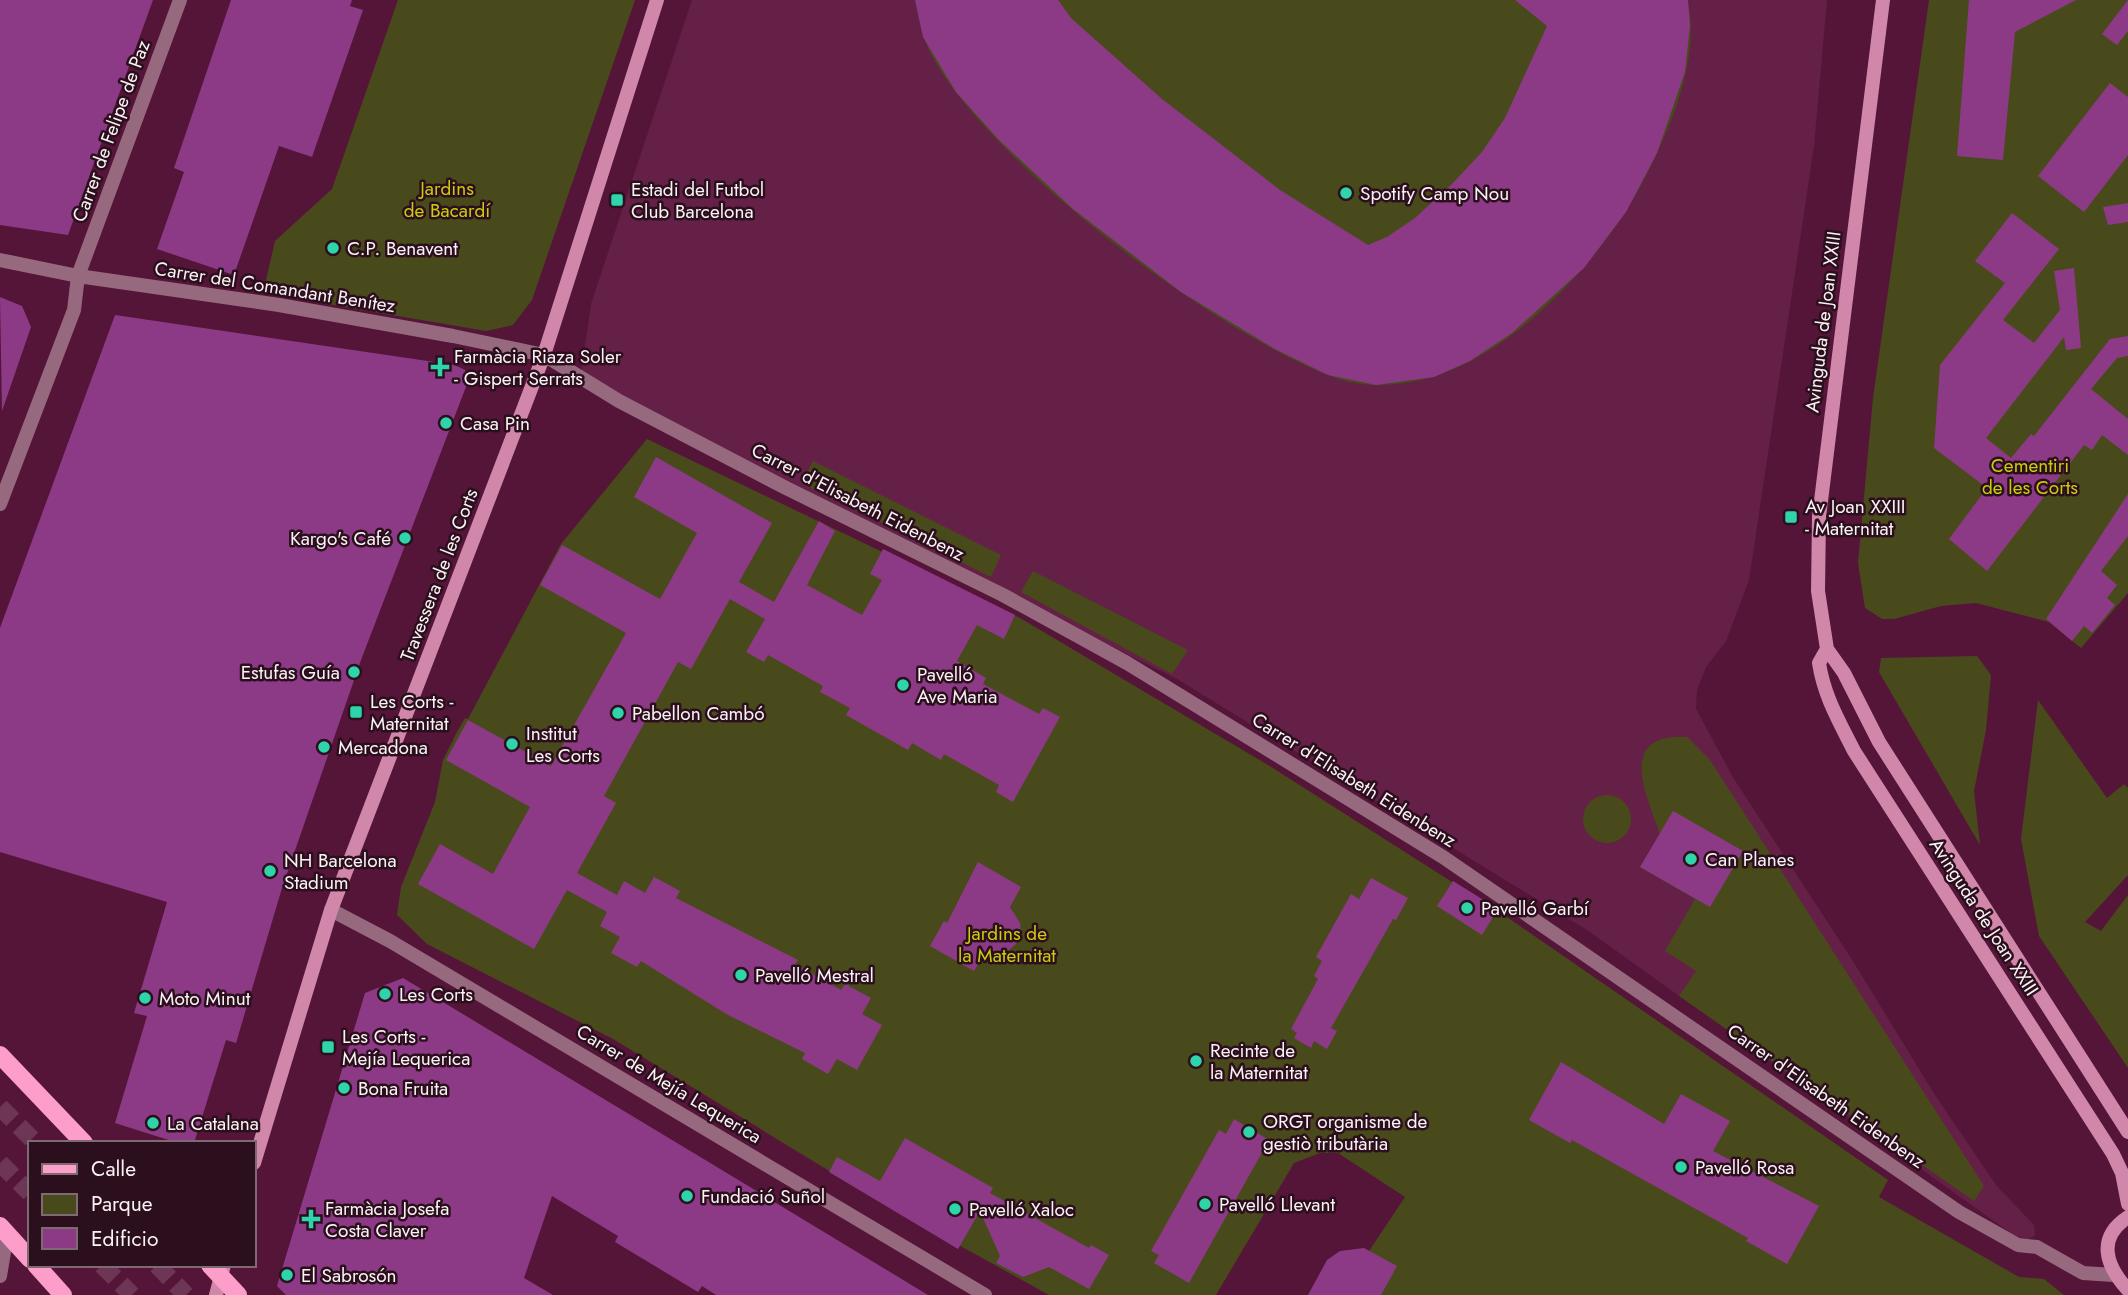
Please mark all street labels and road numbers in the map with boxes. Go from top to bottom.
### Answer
street label: Carrer de Felipe de Paz [66,36,157,226]
street label: Avinguda de Joan XXIII [1798,230,1848,414]
street label: Carrer del Comandant Benítez [153,255,397,319]
street label: Carrer d'Elisabeth Eidenbenz [747,436,969,568]
street label: Travessera de les Corts [394,484,485,665]
street label: Carrer d'Elisabeth Eidenbenz [1247,706,1461,854]
street label: Avinguda de Joan XXIII [1923,833,2045,1001]
street label: Carrer d'Elisabeth Eidenbenz [1722,1017,1931,1175]
street label: Carrer de Mejía Lequerica [571,1018,767,1150]

